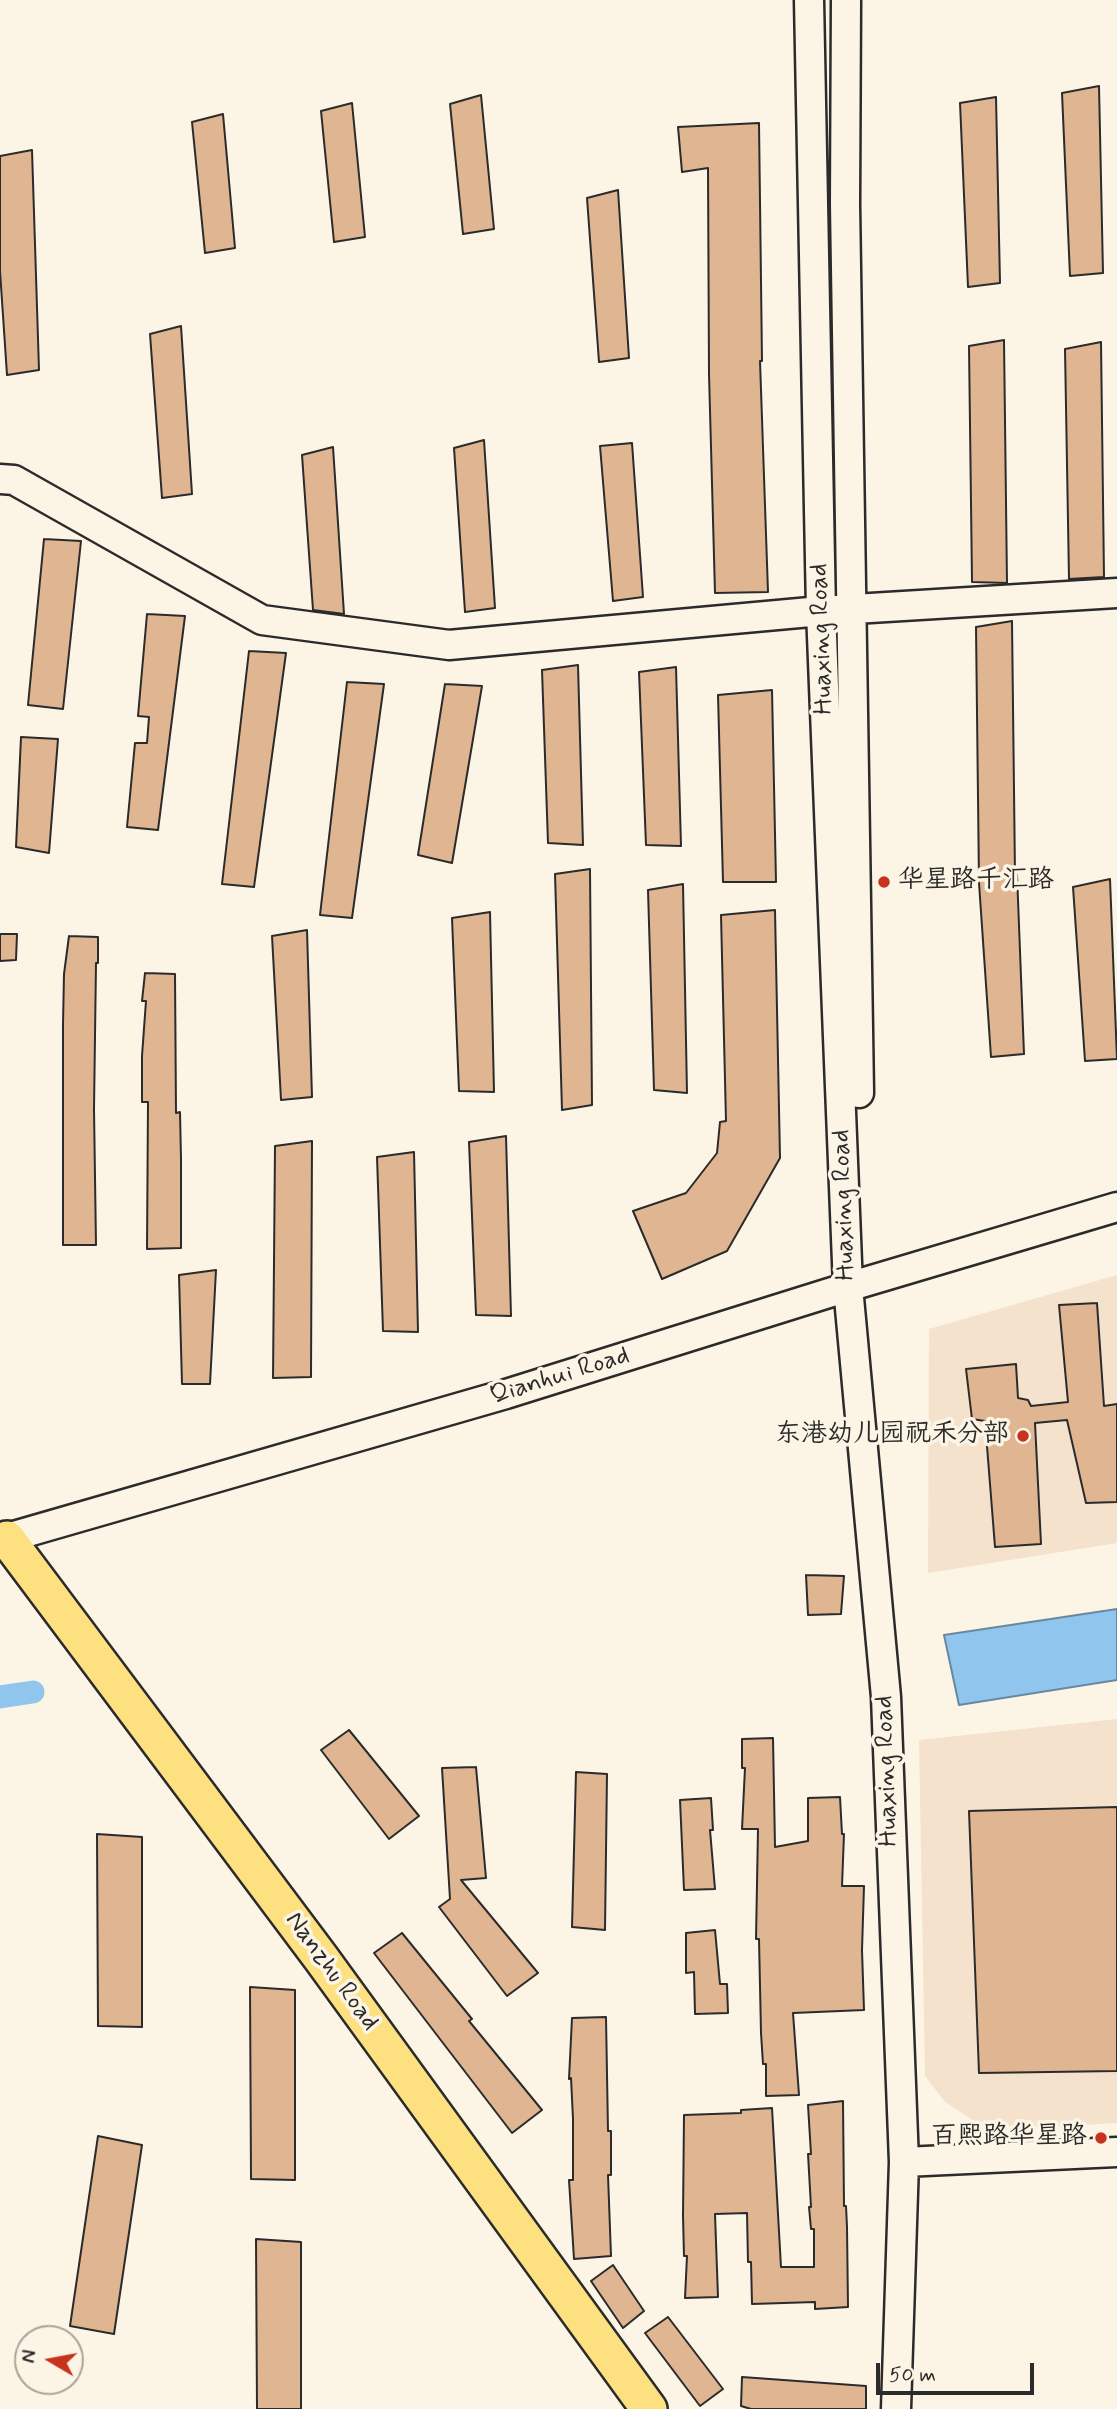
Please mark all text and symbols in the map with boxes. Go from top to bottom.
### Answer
street label: Huaxing Road [805,563,841,715]
place label: 华星路千汇路 [898,866,1054,898]
marker: 华星路千汇路 [876,874,892,890]
street label: Huaxing Road [827,1129,863,1281]
street label: Qianhui Road [487,1341,633,1413]
place label: 东港幼儿园祝禾分部 [775,1420,1009,1452]
marker: 东港幼儿园祝禾分部 [1015,1428,1031,1444]
street label: Huaxing Road [870,1695,906,1847]
street label: Nanzhu Road [277,1906,385,2038]
place label: 百熙路华星路 [931,2122,1087,2154]
marker: 百熙路华星路 [1093,2130,1109,2146]
north arrow [14,2325,84,2395]
text: N [16,2348,43,2365]
scale bar [879,2350,1036,2394]
text: 50 m [889,2361,936,2389]

